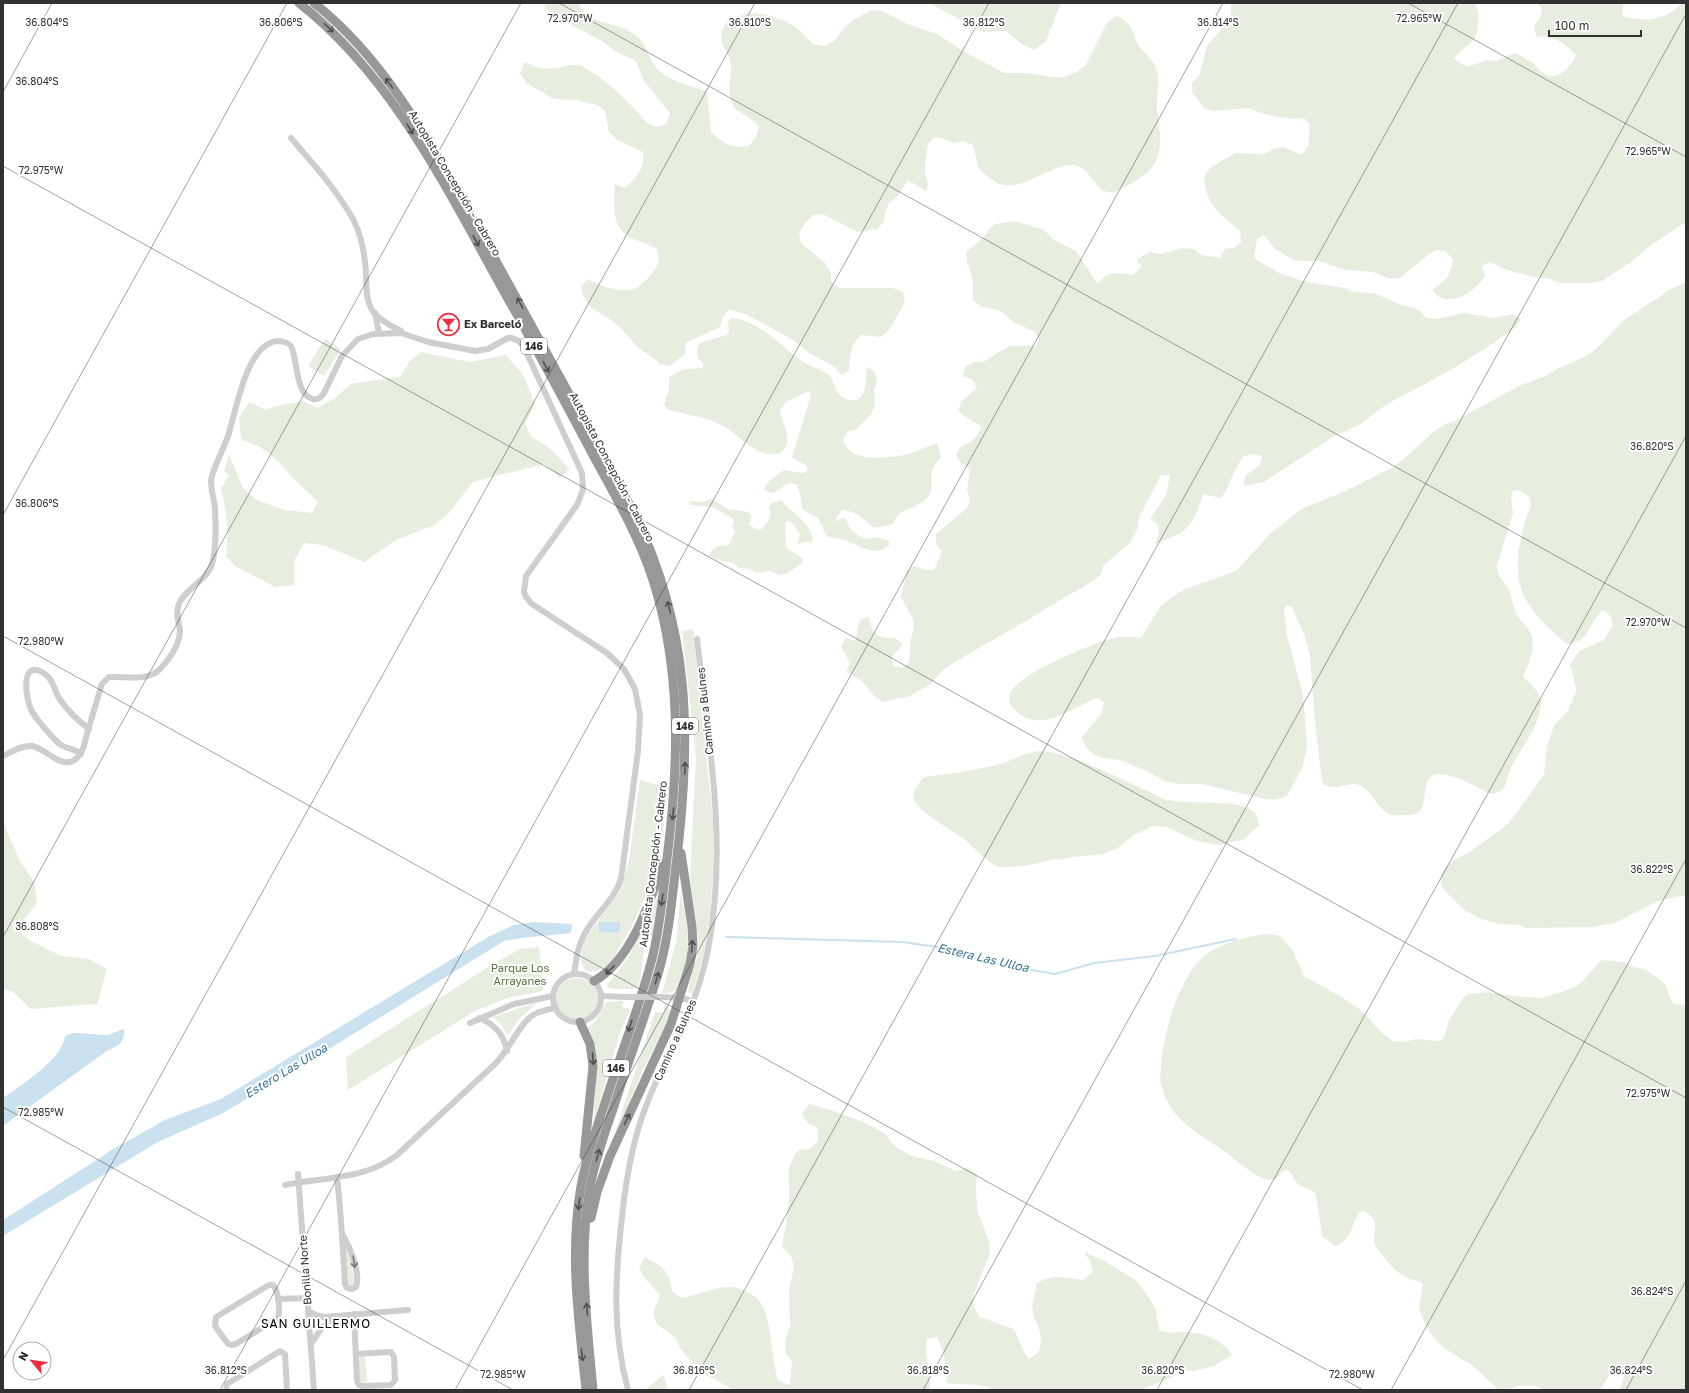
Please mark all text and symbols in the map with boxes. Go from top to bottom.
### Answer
text: 72.970°W [547,12,593,24]
text: 72.965°W [1396,12,1442,24]
scale bar [1549,12,1641,38]
text: 36.804°S [25,16,69,28]
text: 36.806°S [259,16,303,28]
text: 36.810°S [729,16,771,28]
text: 36.812°S [963,16,1005,28]
text: 36.814°S [1197,16,1239,28]
text: 100 m [1555,18,1589,33]
one-way arrow [324,24,334,33]
text: 36.804°S [15,75,59,87]
one-way arrow [385,78,393,89]
street label: Autopista Concepción - Cabrero [407,108,504,258]
one-way arrow [406,123,414,134]
text: 72.965°W [1625,145,1671,157]
text: 72.975°W [19,164,64,176]
one-way arrow [473,235,480,247]
one-way arrow [515,297,523,309]
bar icon: Ex Barceló [435,311,461,337]
place label: Ex Barceló [464,317,522,330]
road number: 146 [521,338,547,354]
one-way arrow [543,361,550,373]
street label: Autopista Concepción - Cabrero [567,390,658,544]
text: 36.820°S [1630,440,1674,452]
text: 36.806°S [15,497,59,509]
one-way arrow [665,601,672,614]
text: 72.970°W [1625,616,1671,628]
text: 72.980°W [18,635,64,647]
street label: Camino a Bulnes [693,666,716,755]
road number: 146 [672,718,698,734]
one-way arrow [682,762,689,775]
street label: Autopista Concepción - Cabrero [636,780,669,948]
one-way arrow [669,807,677,820]
text: 36.822°S [1631,863,1673,875]
one-way arrow [658,893,666,906]
text: 36.808°S [15,920,59,932]
one-way arrow [689,940,696,953]
water label: Estera Las Ulloa [936,940,1031,976]
park label: Parque Los Arrayanes [491,961,549,987]
one-way arrow [605,965,615,975]
one-way arrow [653,972,661,984]
street label: Camino a Bulnes [651,997,698,1083]
one-way arrow [626,1019,633,1032]
water label: Estero Las Ulloa [242,1039,331,1101]
one-way arrow [589,1052,596,1065]
road number: 146 [603,1060,629,1076]
text: 72.975°W [1626,1087,1671,1099]
text: 72.985°W [18,1106,64,1118]
one-way arrow [624,1113,631,1125]
one-way arrow [595,1148,602,1161]
one-way arrow [575,1197,583,1210]
street label: Bonilla Norte [296,1235,313,1305]
one-way arrow [350,1255,358,1268]
text: 36.824°S [1631,1285,1673,1297]
one-way arrow [583,1303,590,1316]
district label: SAN GUILLERMO [261,1316,371,1331]
north arrow [12,1341,52,1381]
one-way arrow [579,1348,586,1361]
text: N [15,1349,31,1363]
text: 36.812°S [205,1364,247,1376]
text: 36.816°S [673,1364,715,1376]
text: 36.818°S [907,1364,949,1376]
text: 36.820°S [1141,1364,1185,1376]
text: 36.824°S [1610,1364,1652,1376]
text: 72.985°W [480,1368,526,1380]
text: 72.980°W [1329,1368,1375,1380]

